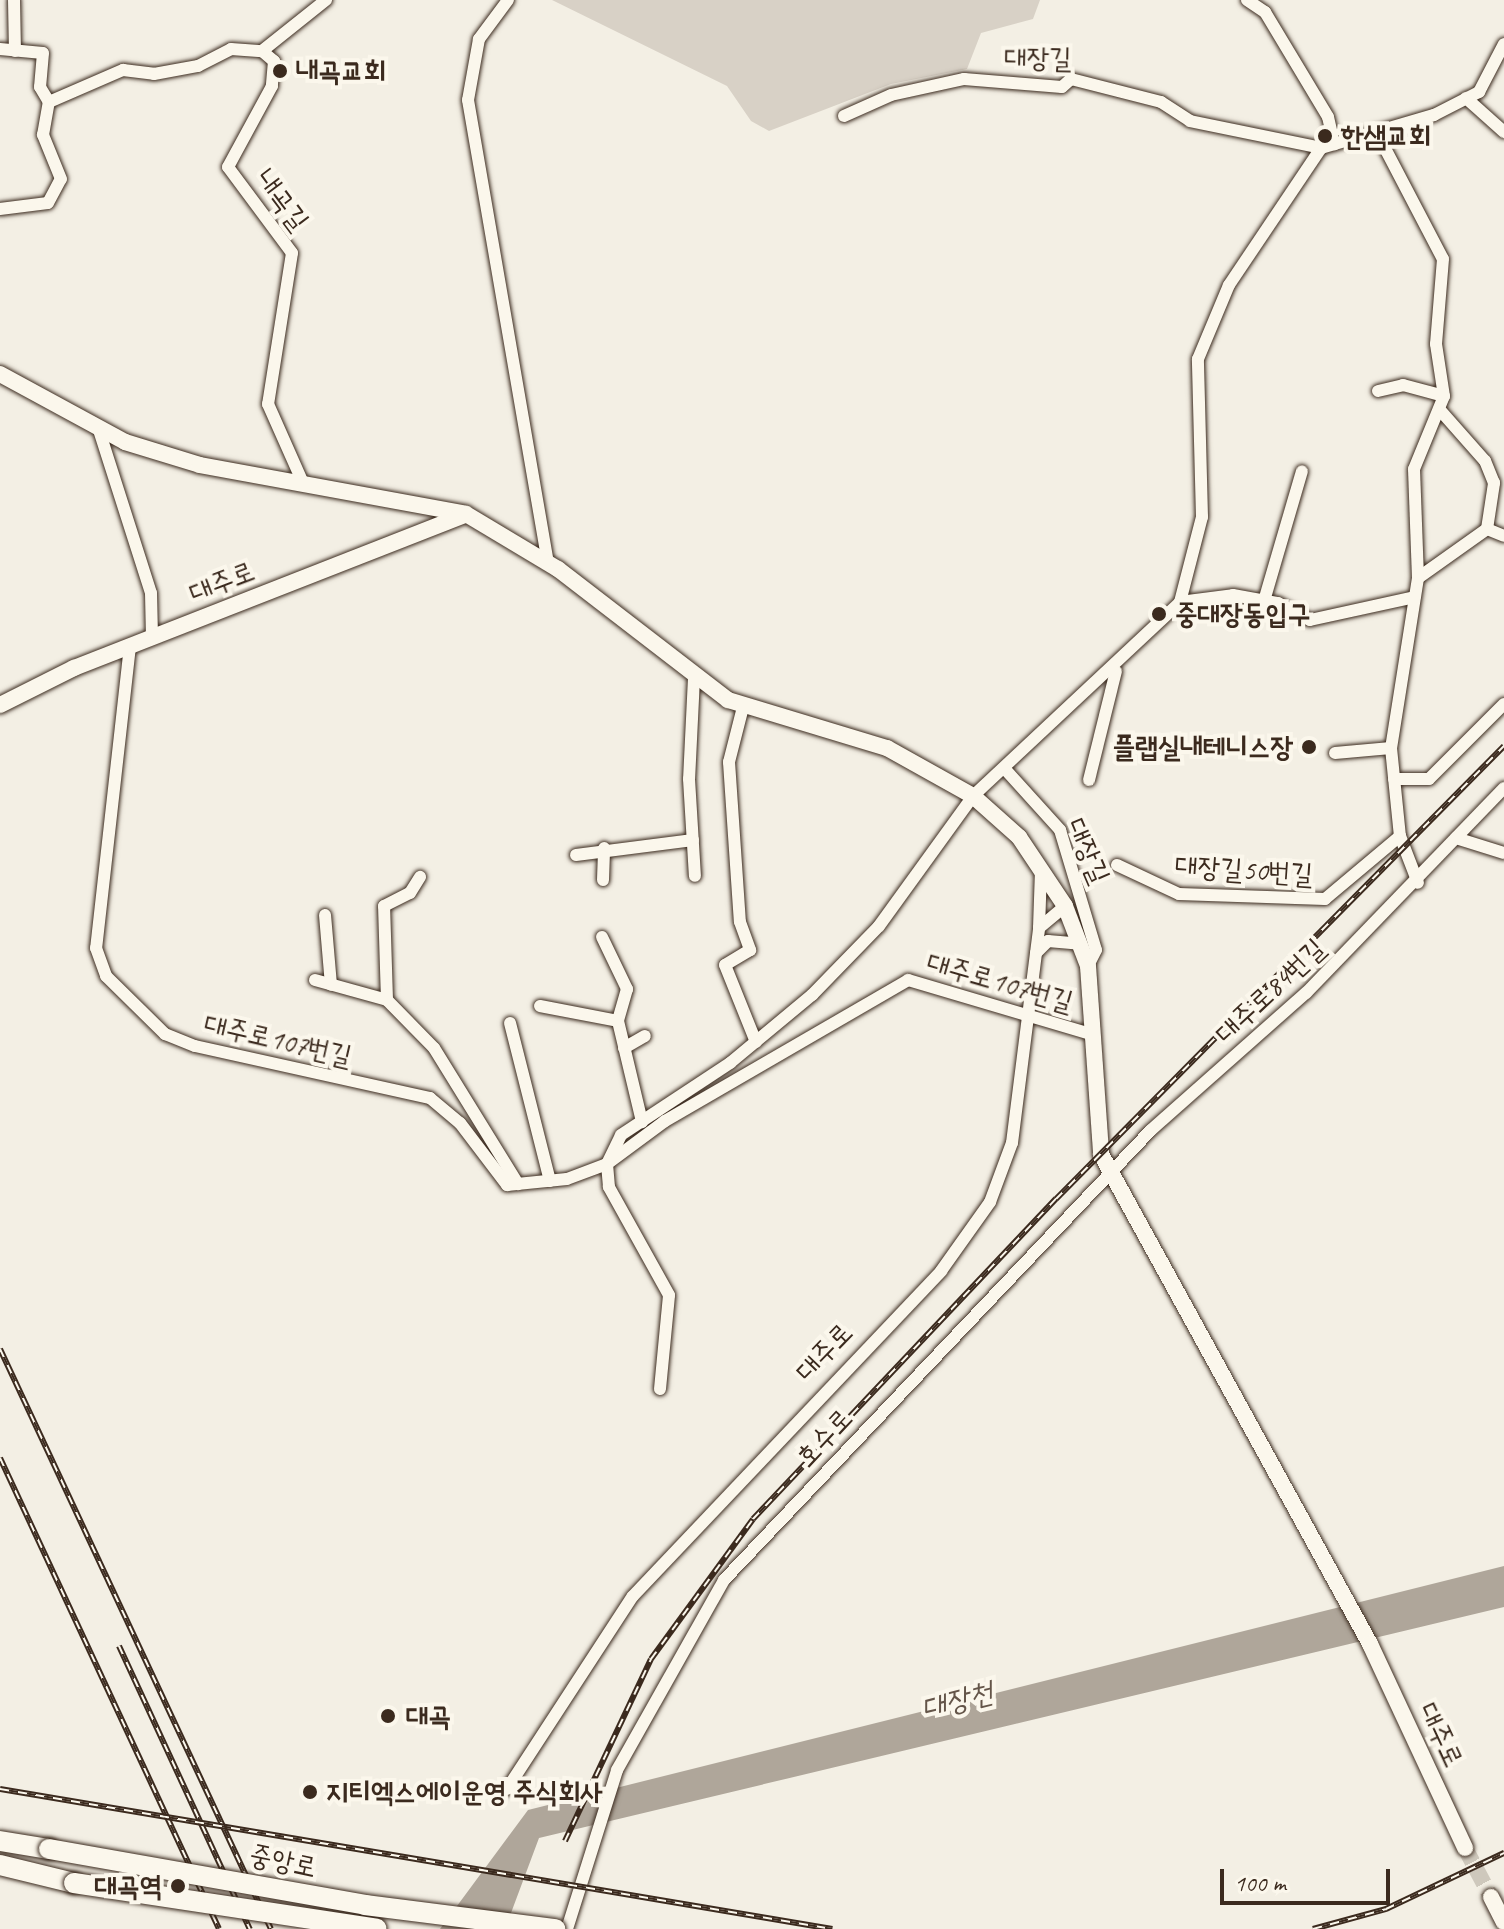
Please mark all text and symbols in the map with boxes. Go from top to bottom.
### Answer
street label: 대장길 [1004,41,1072,75]
place label: 내곡교회 [296,54,386,88]
marker: 내곡교회 [271,62,289,80]
place label: 한샘교회 [1341,119,1431,153]
marker: 한샘교회 [1316,127,1334,145]
street label: 내곡길 [248,163,316,237]
street label: 대주로 [184,554,260,610]
place label: 중대장동입구 [1175,597,1310,631]
marker: 중대장동입구 [1150,605,1168,623]
place label: 플랩실내테니스장 [1113,730,1293,764]
marker: 플랩실내테니스장 [1300,738,1318,756]
street label: 대장길 [1059,813,1117,889]
street label: 대장길50번길 [1174,848,1314,892]
street label: 대주로84번길 [1208,932,1332,1050]
street label: 대주로107번길 [923,945,1077,1019]
street label: 대주로107번길 [201,1007,355,1073]
street label: 대주로 [788,1316,860,1388]
street label: 호수로 [789,1402,859,1474]
water label: 대장천 [918,1674,996,1726]
street label: 대주로 [1411,1697,1471,1773]
place label: 대곡 [406,1699,451,1733]
marker: 대곡 [377,1705,399,1727]
place label: 지티엑스에이운영 주식회사 [326,1775,603,1809]
marker: 지티엑스에이운영 주식회사 [301,1783,319,1801]
street label: 중앙로 [246,1838,320,1884]
scale bar [1224,1853,1394,1903]
text: 100 m [1234,1868,1286,1898]
place label: 대곡역 [94,1869,162,1903]
marker: 대곡역 [169,1877,187,1895]

